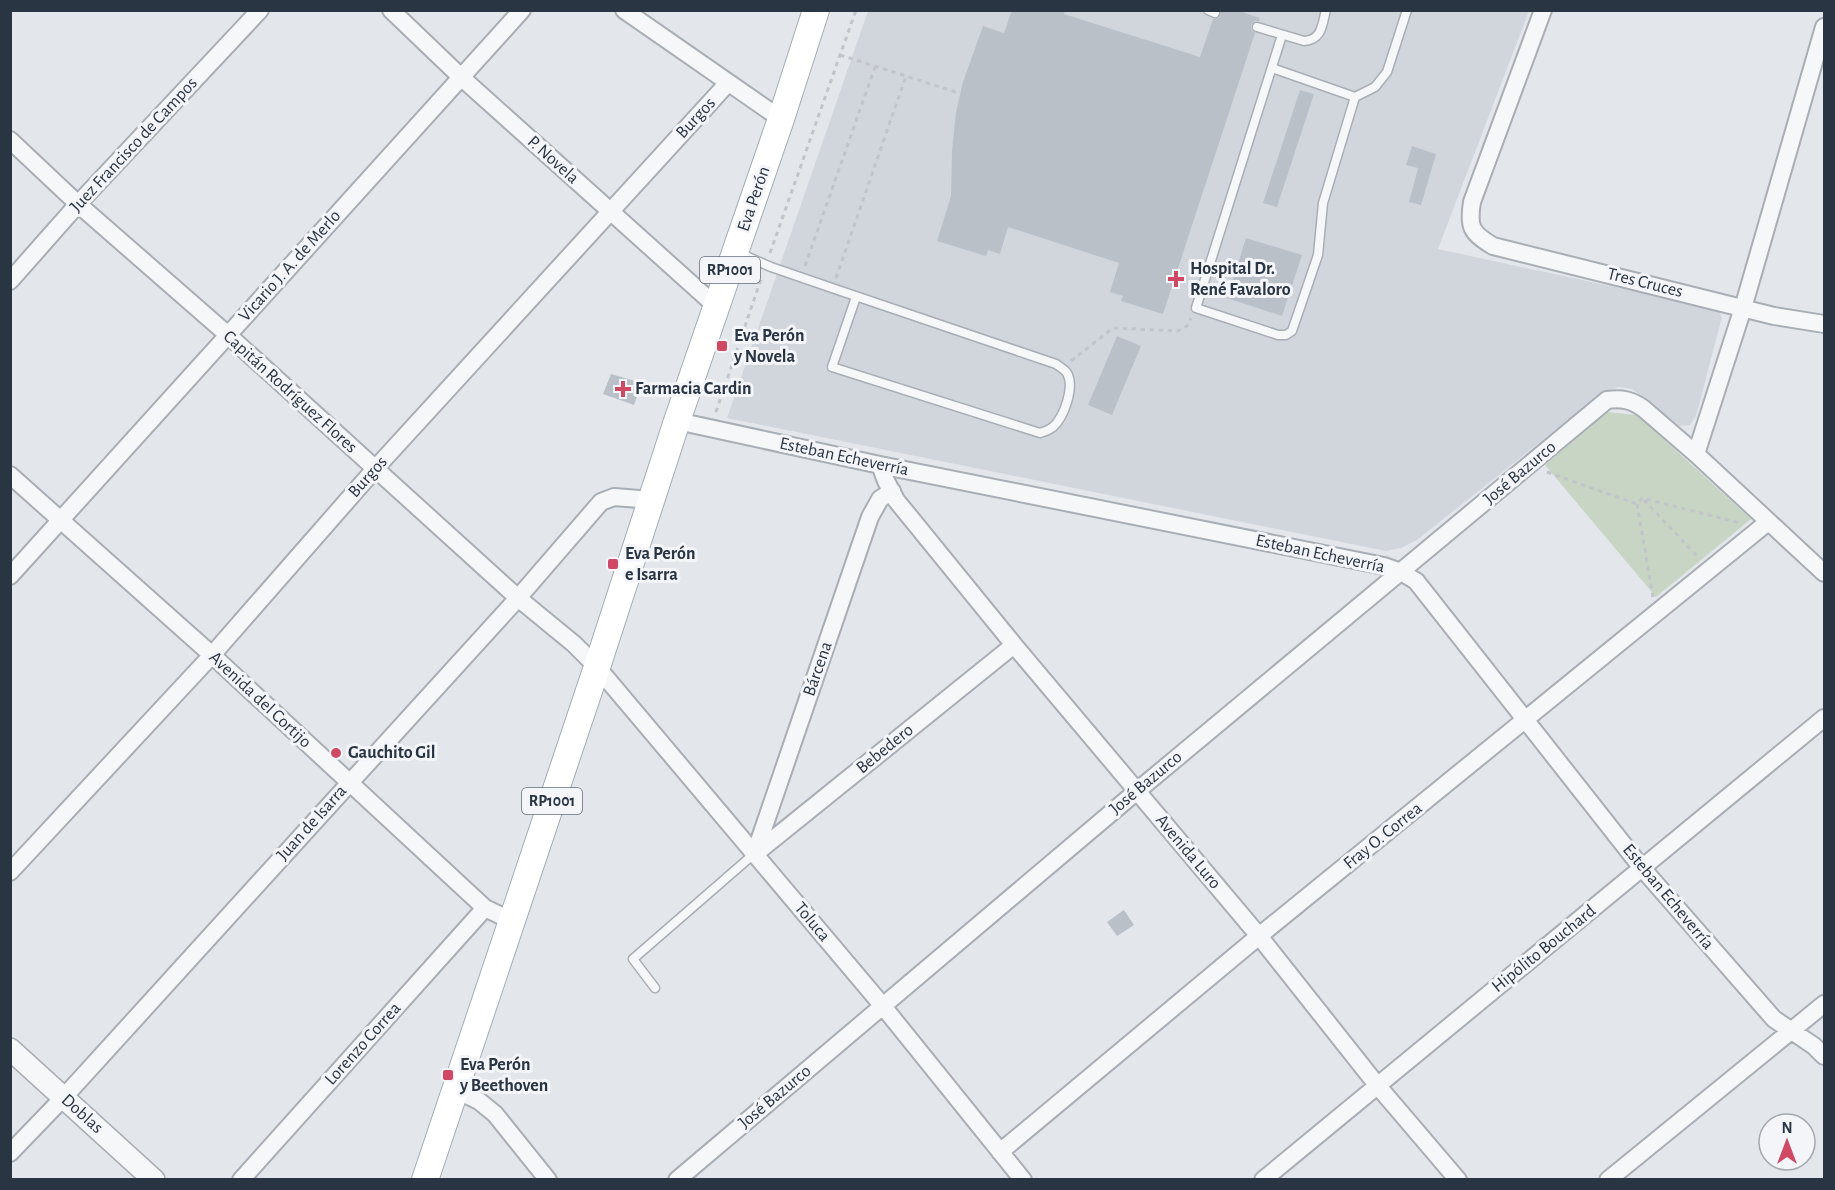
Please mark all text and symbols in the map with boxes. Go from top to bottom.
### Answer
street label: Juez Francisco de Campos [67,74,201,216]
street label: Burgos [673,94,719,142]
street label: P. Novela [524,133,582,187]
street label: Eva Perón [735,164,773,234]
street label: Vicario J. A. de Merlo [236,207,345,325]
road number: RP1001 [700,257,760,283]
place label: Hospital Dr. René Favaloro [1190,260,1291,299]
street label: Tres Cruces [1605,265,1685,301]
marker: Hospital Dr. René Favaloro [1167,270,1185,288]
street label: Capitán Rodríguez Flores [220,327,360,457]
place label: Eva Perón y Novela [733,327,804,366]
marker: Eva Perón y Novela [715,339,729,353]
place label: Farmacia Cardin [635,380,752,398]
marker: Farmacia Cardin [616,382,630,396]
street label: Esteban Echeverría [778,435,910,479]
street label: José Bazurco [1481,438,1560,508]
street label: Burgos [345,453,391,501]
street label: Esteban Echeverría [1254,532,1386,576]
place label: Eva Perón e Isarra [625,545,695,584]
marker: Eva Perón e Isarra [606,557,620,571]
street label: Bárcena [800,639,836,699]
street label: Avenida del Cortijo [206,648,315,752]
street label: Bebedero [853,721,917,777]
place label: Gauchito Gil [348,744,436,762]
marker: Gauchito Gil [329,746,343,760]
street label: José Bazurco [1107,748,1186,818]
street label: Juan de Isarra [274,782,350,864]
road number: RP1001 [522,788,582,814]
street label: Fray O. Correa [1340,799,1426,873]
street label: Avenida Luro [1152,811,1224,893]
street label: Esteban Echeverría [1619,841,1717,953]
street label: Toluca [791,899,833,945]
street label: Hipólito Bouchard [1489,902,1599,996]
street label: Lorenzo Correa [321,999,405,1089]
place label: Eva Perón y Beethoven [459,1056,548,1095]
street label: José Bazurco [736,1062,815,1132]
marker: Eva Perón y Beethoven [441,1068,455,1082]
street label: Doblas [58,1091,106,1137]
north arrow [1757,1112,1817,1172]
text: N [1781,1120,1793,1136]

